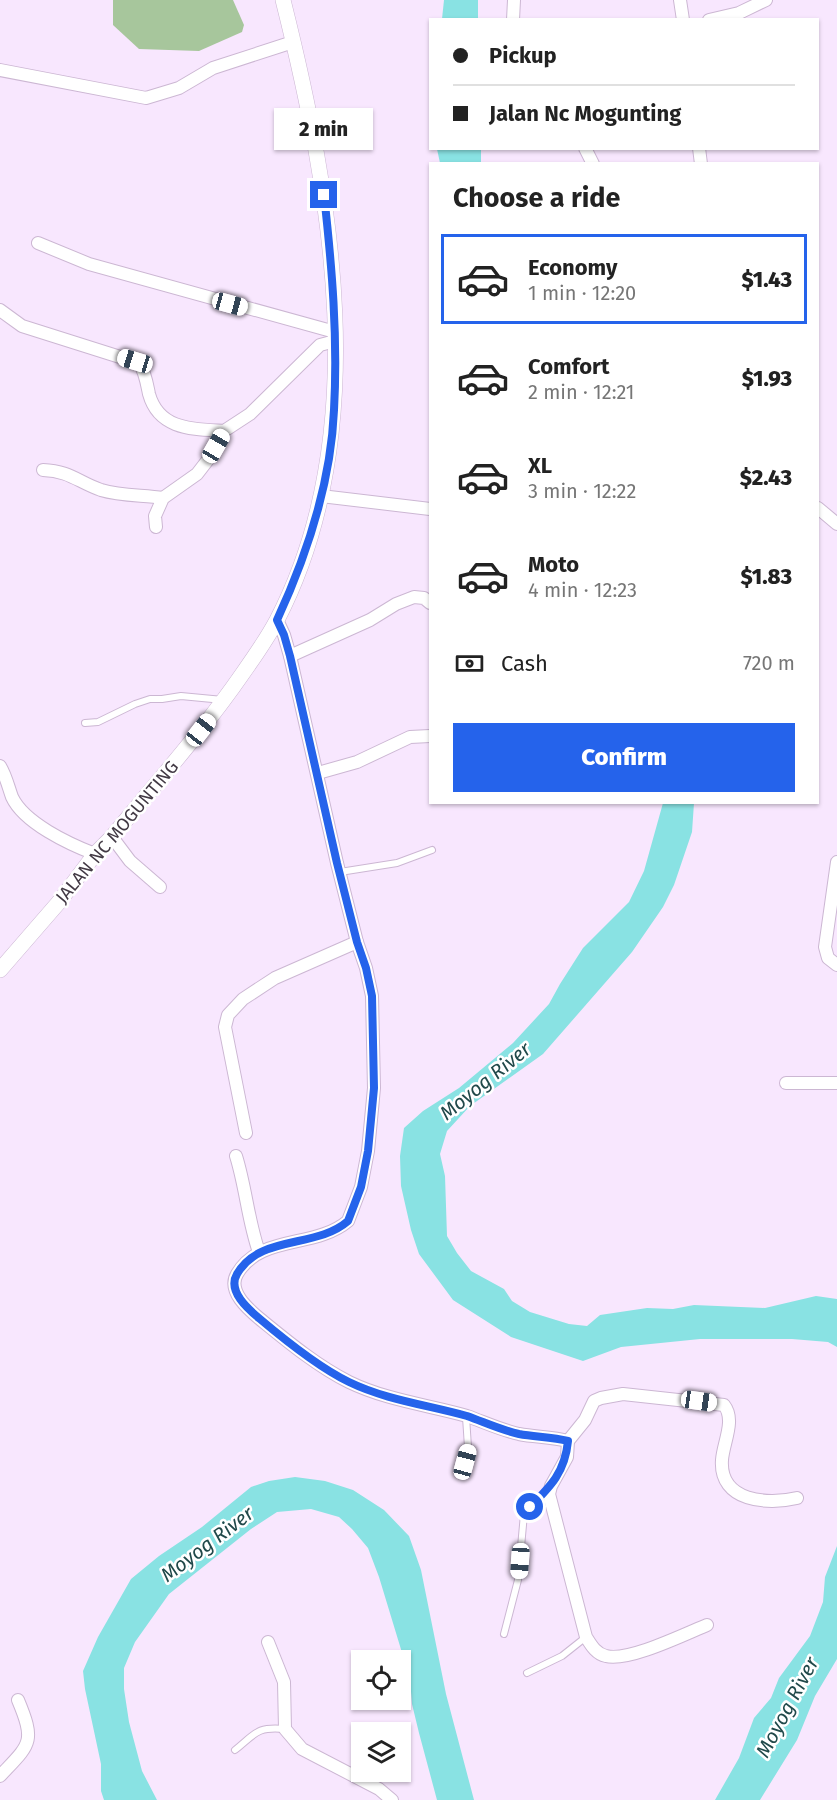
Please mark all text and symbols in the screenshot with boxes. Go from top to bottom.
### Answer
text: Pickup [489,42,557,69]
text: Jalan Nc Mogunting [489,100,681,127]
callout: 2 min [274,108,374,150]
text: 2 min [299,117,348,141]
route end [310,181,337,208]
text: Choose a ride [453,182,620,214]
icon: car [456,252,510,306]
text: Economy [528,254,617,281]
text: $1.43 [741,266,792,293]
text: 1 min · 12:20 [528,281,636,305]
car [210,291,250,317]
car [115,347,155,375]
icon: car [456,351,510,405]
text: Comfort [528,353,609,380]
text: $1.93 [742,365,792,392]
text: 2 min · 12:21 [528,380,635,404]
car [199,426,233,466]
icon: car [456,450,510,504]
text: XL [528,452,552,479]
text: $2.43 [740,464,792,491]
text: 3 min · 12:22 [528,479,636,503]
icon: car [456,549,510,603]
text: Moto [528,551,579,578]
text: $1.83 [740,563,792,590]
text: 4 min · 12:23 [528,578,637,602]
icon: cash [453,647,486,680]
text: Cash [501,650,548,677]
text: 720 m [743,651,795,675]
car [183,710,219,750]
button: Confirm [453,723,795,792]
street label: JALAN NC MOGUNTING [51,756,183,908]
water label: Moyog River [435,1036,536,1125]
car [680,1390,718,1412]
car [452,1442,478,1482]
route start [516,1493,543,1520]
water label: Moyog River [156,1500,259,1587]
car [510,1542,530,1580]
map controls [351,1650,411,1782]
button: locate [351,1650,411,1710]
water label: Moyog River [751,1652,824,1761]
button: layers [351,1722,411,1782]

